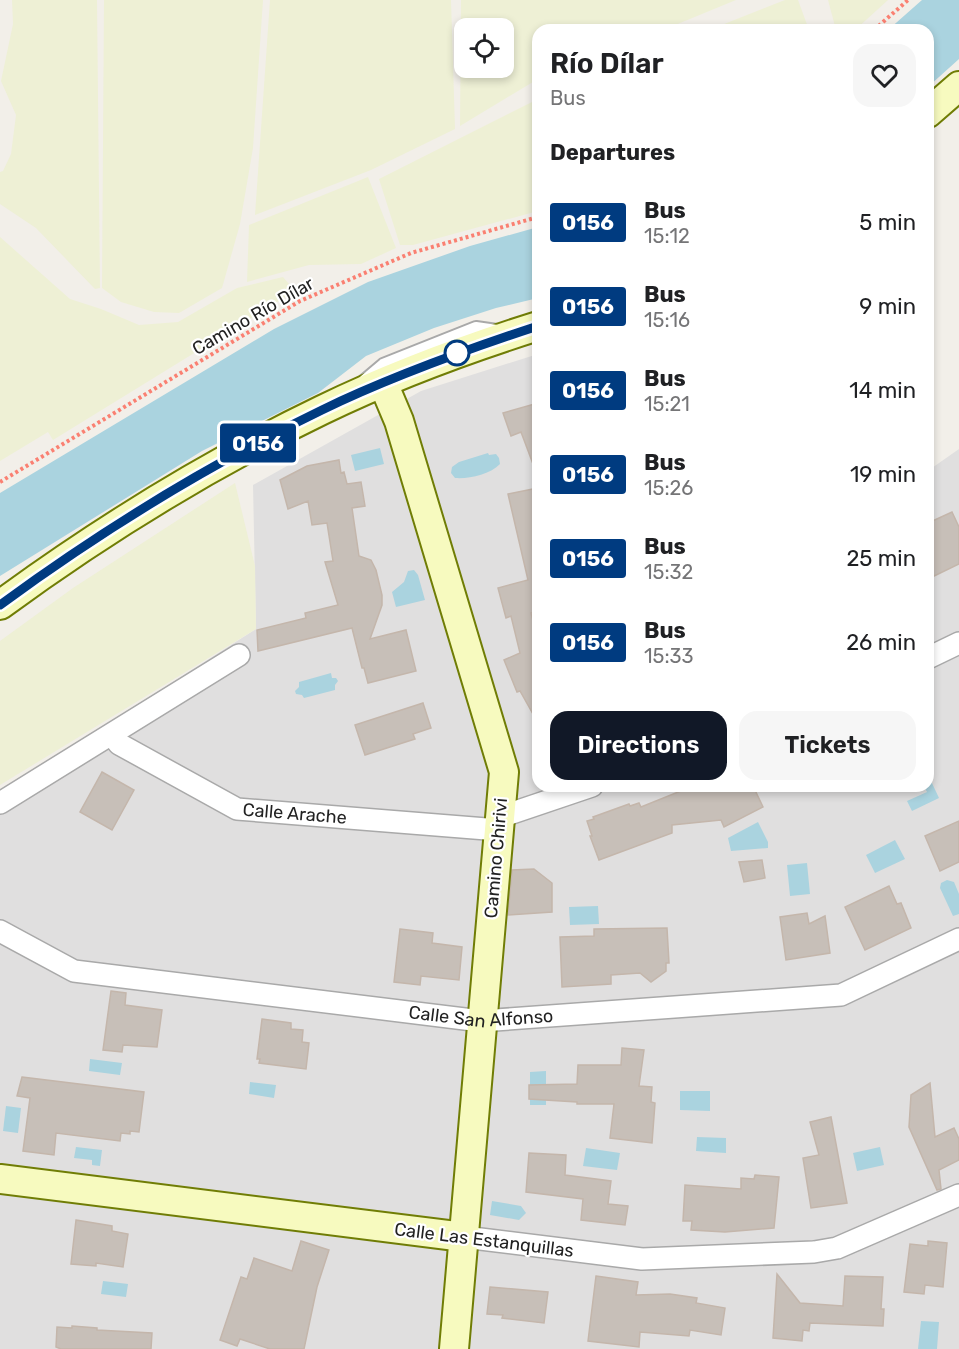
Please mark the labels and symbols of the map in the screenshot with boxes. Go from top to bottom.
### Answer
street label: Camino Río Dílar [188,272,318,360]
unlabelled marker [444,340,470,366]
line badge: 0156 [216,424,300,462]
street label: Camino Chirivi [480,797,512,919]
street label: Calle Arache [242,798,348,829]
street label: Calle San Alfonso [407,1001,554,1032]
street label: Calle Las Estanquillas [393,1218,575,1262]

